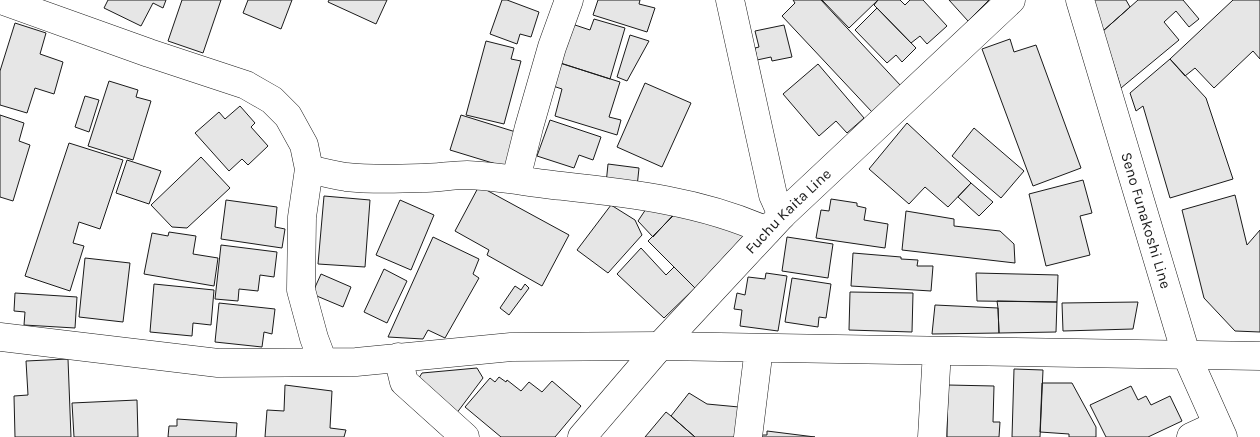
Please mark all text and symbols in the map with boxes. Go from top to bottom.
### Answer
street label: Seno Funakoshi Line [1117,150,1175,291]
street label: Fuchu Kaita Line [742,165,835,258]

